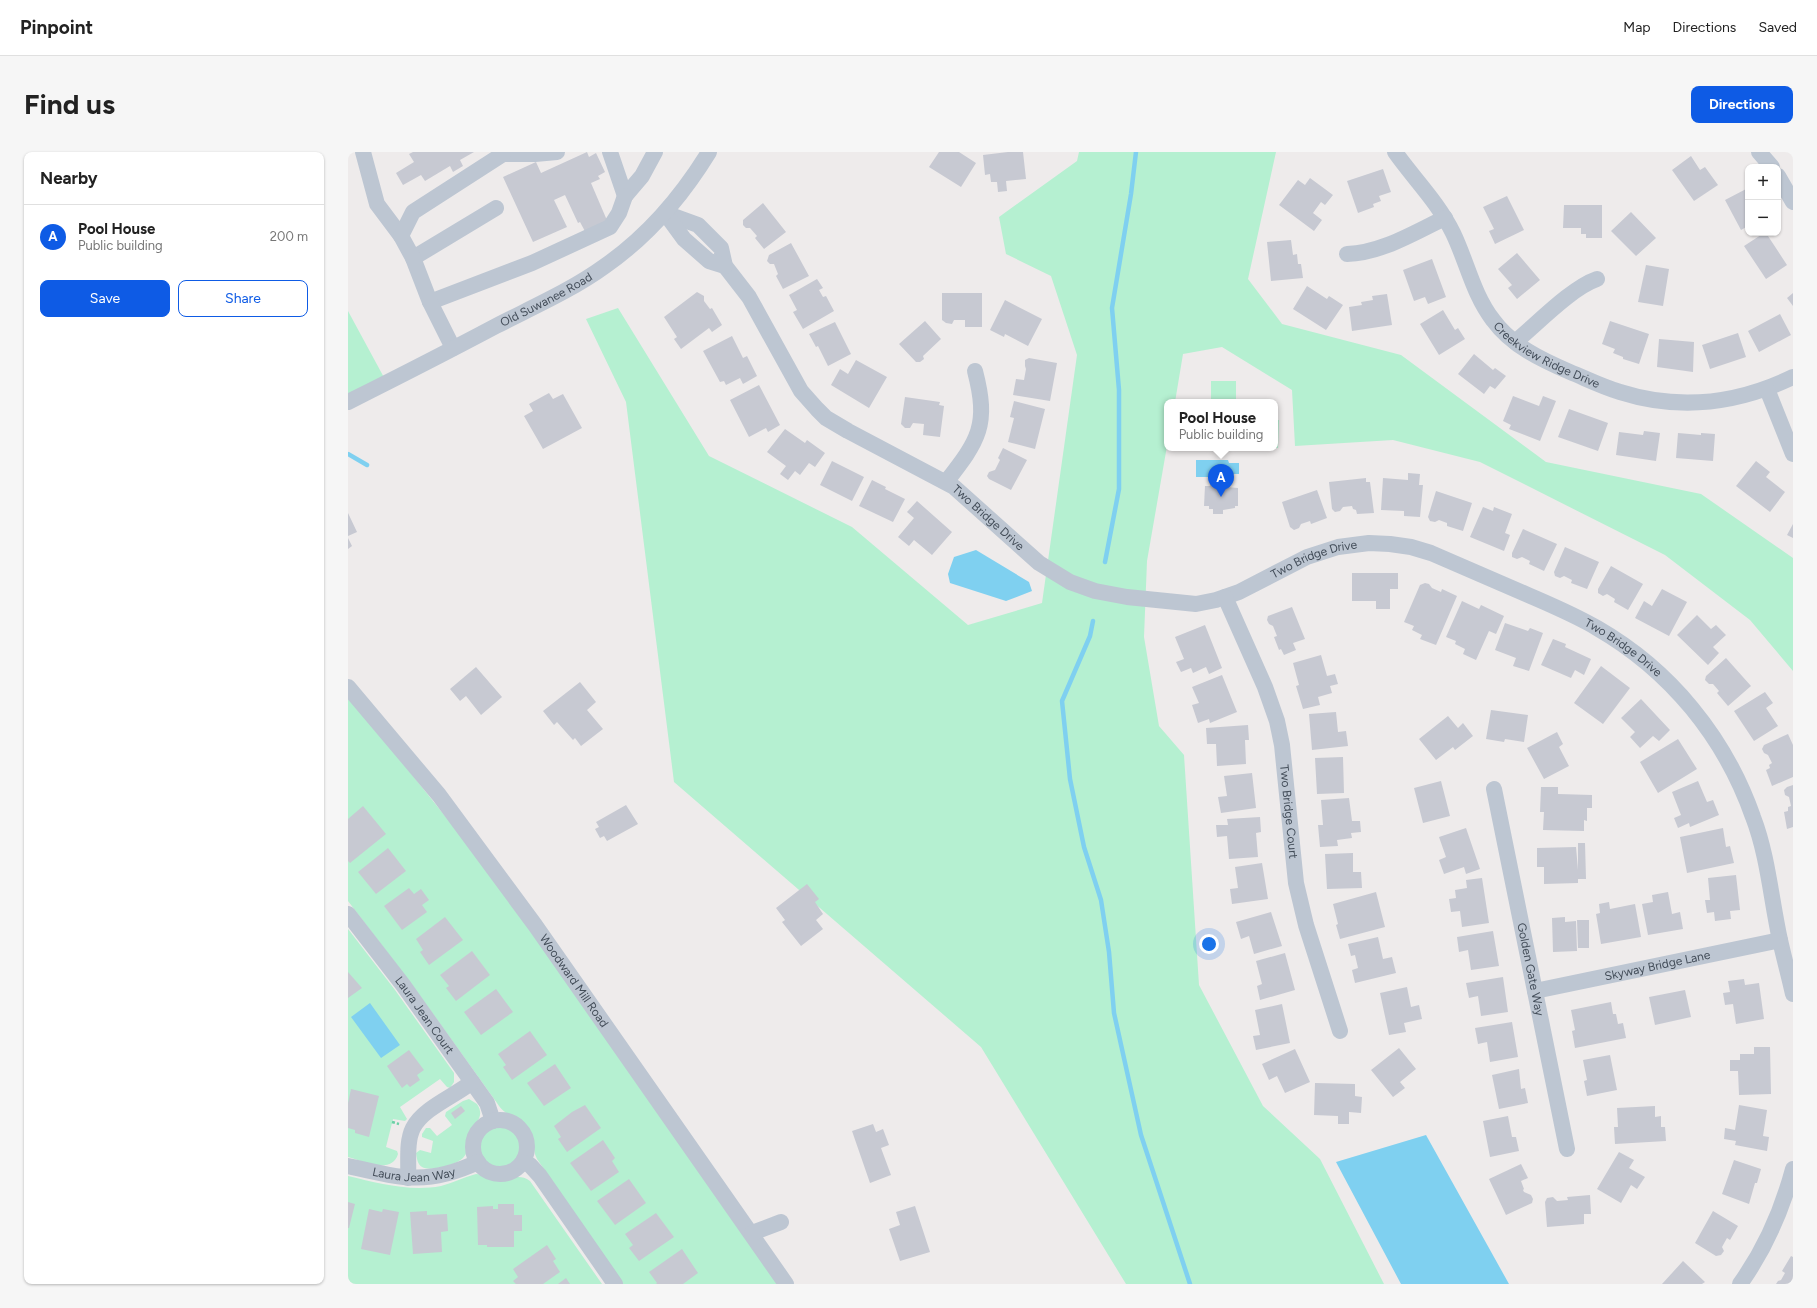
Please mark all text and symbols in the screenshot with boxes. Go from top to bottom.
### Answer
text: Pinpoint [20,16,93,39]
text: Map [1623,19,1651,36]
text: Directions [1673,19,1736,36]
text: Saved [1758,19,1797,36]
button: Directions [1691,86,1793,123]
text: Find us [24,87,115,121]
map controls [1745,164,1781,236]
button: + [1745,164,1781,200]
text: Nearby [40,168,98,188]
button: − [1745,200,1781,236]
text: Pool House [78,220,155,238]
text: A [48,229,58,244]
text: 200 m [270,229,308,244]
text: Public building [78,238,163,253]
street label: Old Suwanee Road [498,270,595,330]
button: Save [40,280,170,317]
button: Share [178,280,308,317]
street label: Creekview Ridge Drive [1490,319,1602,391]
popup [1164,399,1278,451]
text: Pool House [1179,409,1256,427]
text: Public building [1179,427,1263,442]
pin: A [1208,464,1234,497]
street label: Two Bridge Drive [950,482,1027,554]
street label: Two Bridge Drive [1268,538,1358,581]
street label: Two Bridge Drive [1582,616,1665,680]
street label: Two Bridge Court [1277,764,1301,860]
street label: Golden Gate Way [1514,922,1547,1018]
street label: Woodward Mill Road [537,932,611,1030]
your location [1199,934,1219,954]
street label: Skyway Bridge Lane [1603,948,1712,983]
street label: Laura Jean Court [392,974,457,1057]
street label: Laura Jean Way [371,1164,458,1185]

